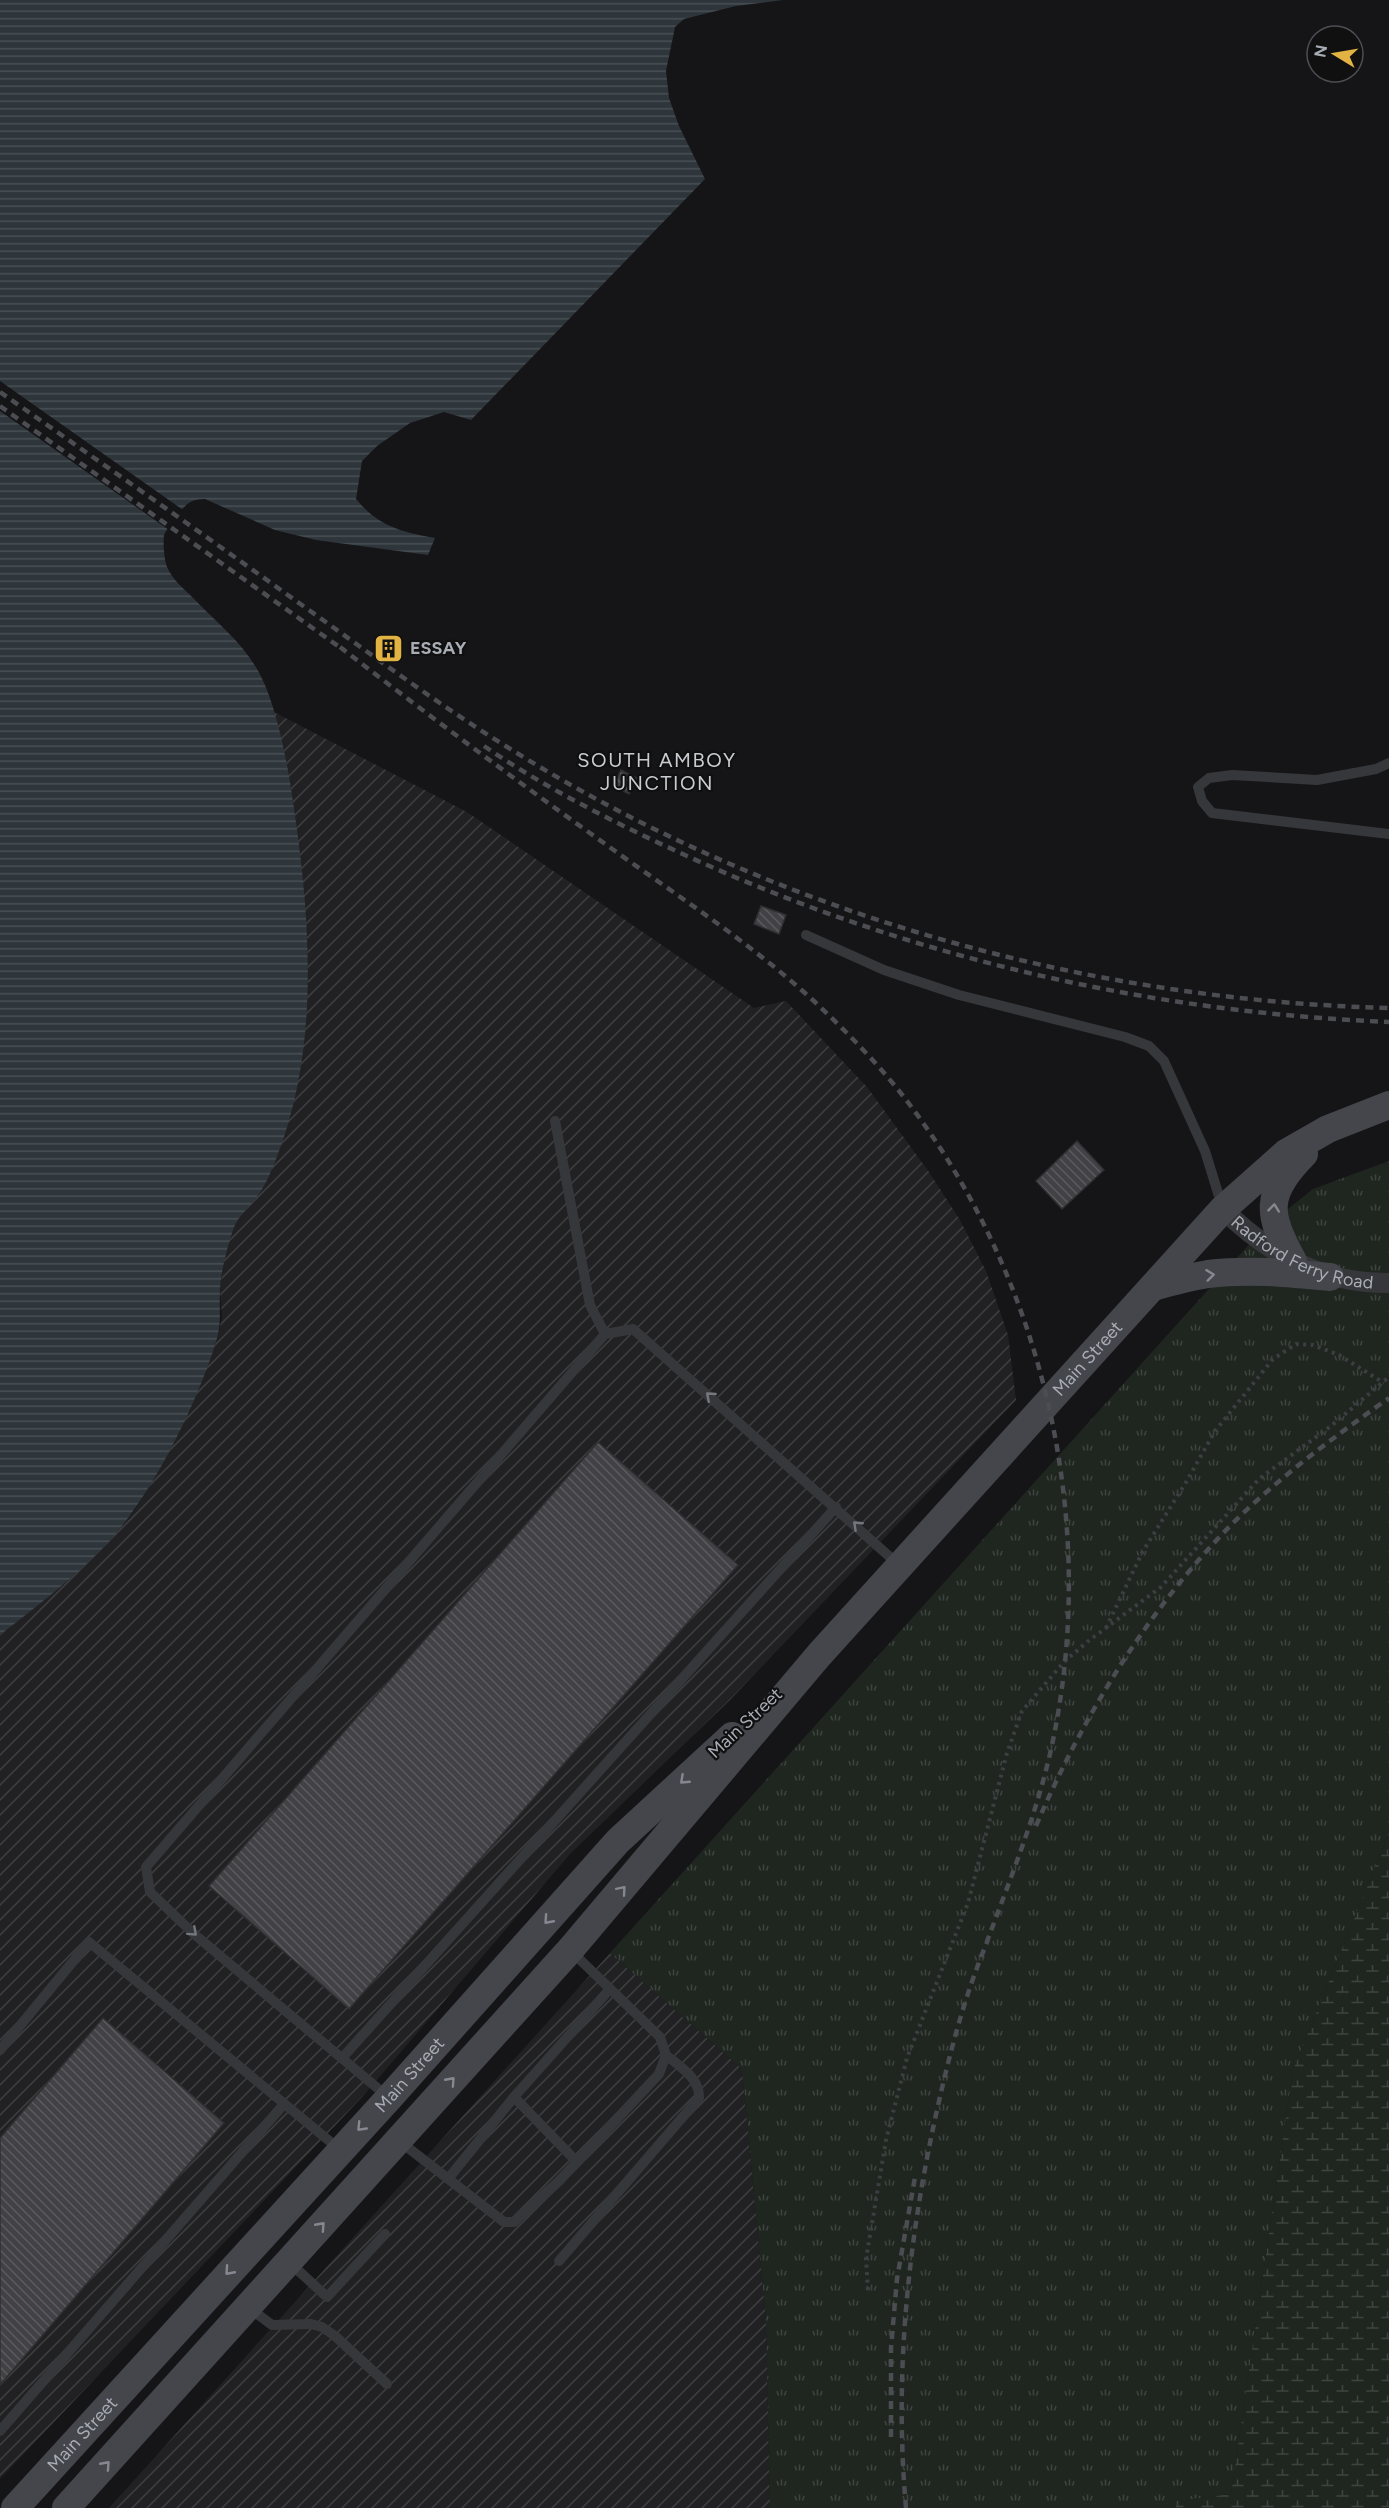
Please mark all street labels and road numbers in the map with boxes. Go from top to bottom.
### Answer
street label: Radford Ferry Road [1226,1211,1374,1294]
street label: Main Street [1048,1316,1127,1401]
street label: Main Street [703,1683,787,1763]
street label: Main Street [370,2032,449,2117]
street label: Main Street [43,2392,122,2476]

